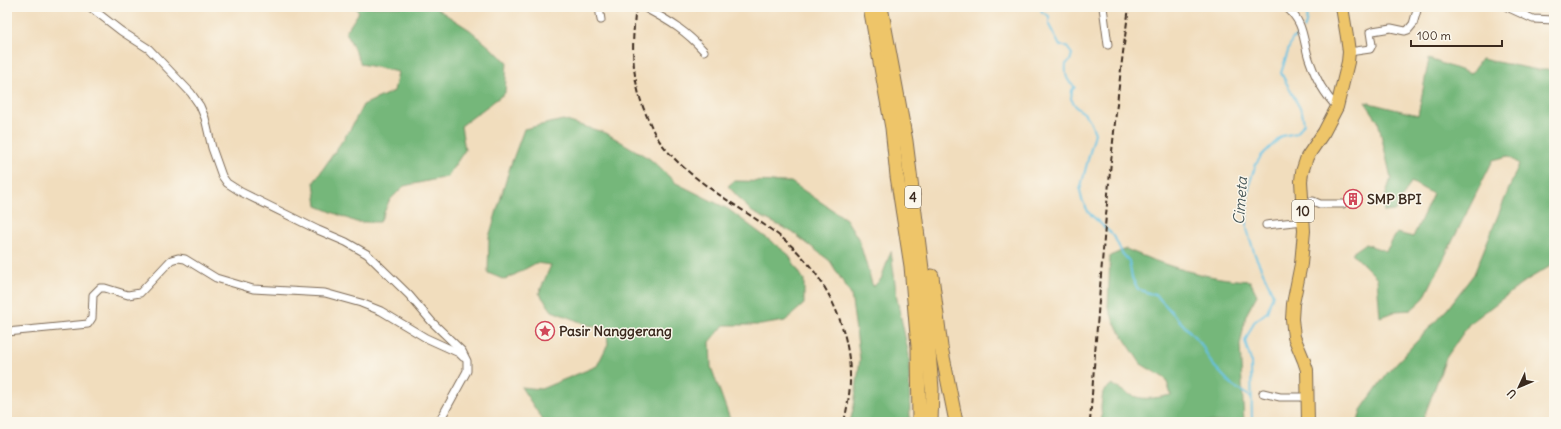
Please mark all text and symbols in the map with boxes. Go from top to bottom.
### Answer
scale bar [1411,22,1502,48]
text: 100 m [1417,28,1451,43]
water label: Cimeta [1229,175,1251,226]
road number: 4 [905,186,921,208]
building icon: SMP BPI [1342,188,1364,210]
place label: SMP BPI [1367,190,1422,208]
road number: 10 [1292,200,1314,222]
place icon: Pasir Nanggerang [534,320,556,342]
place label: Pasir Nanggerang [559,322,672,340]
north arrow [1499,367,1539,407]
text: U [1504,386,1519,402]

